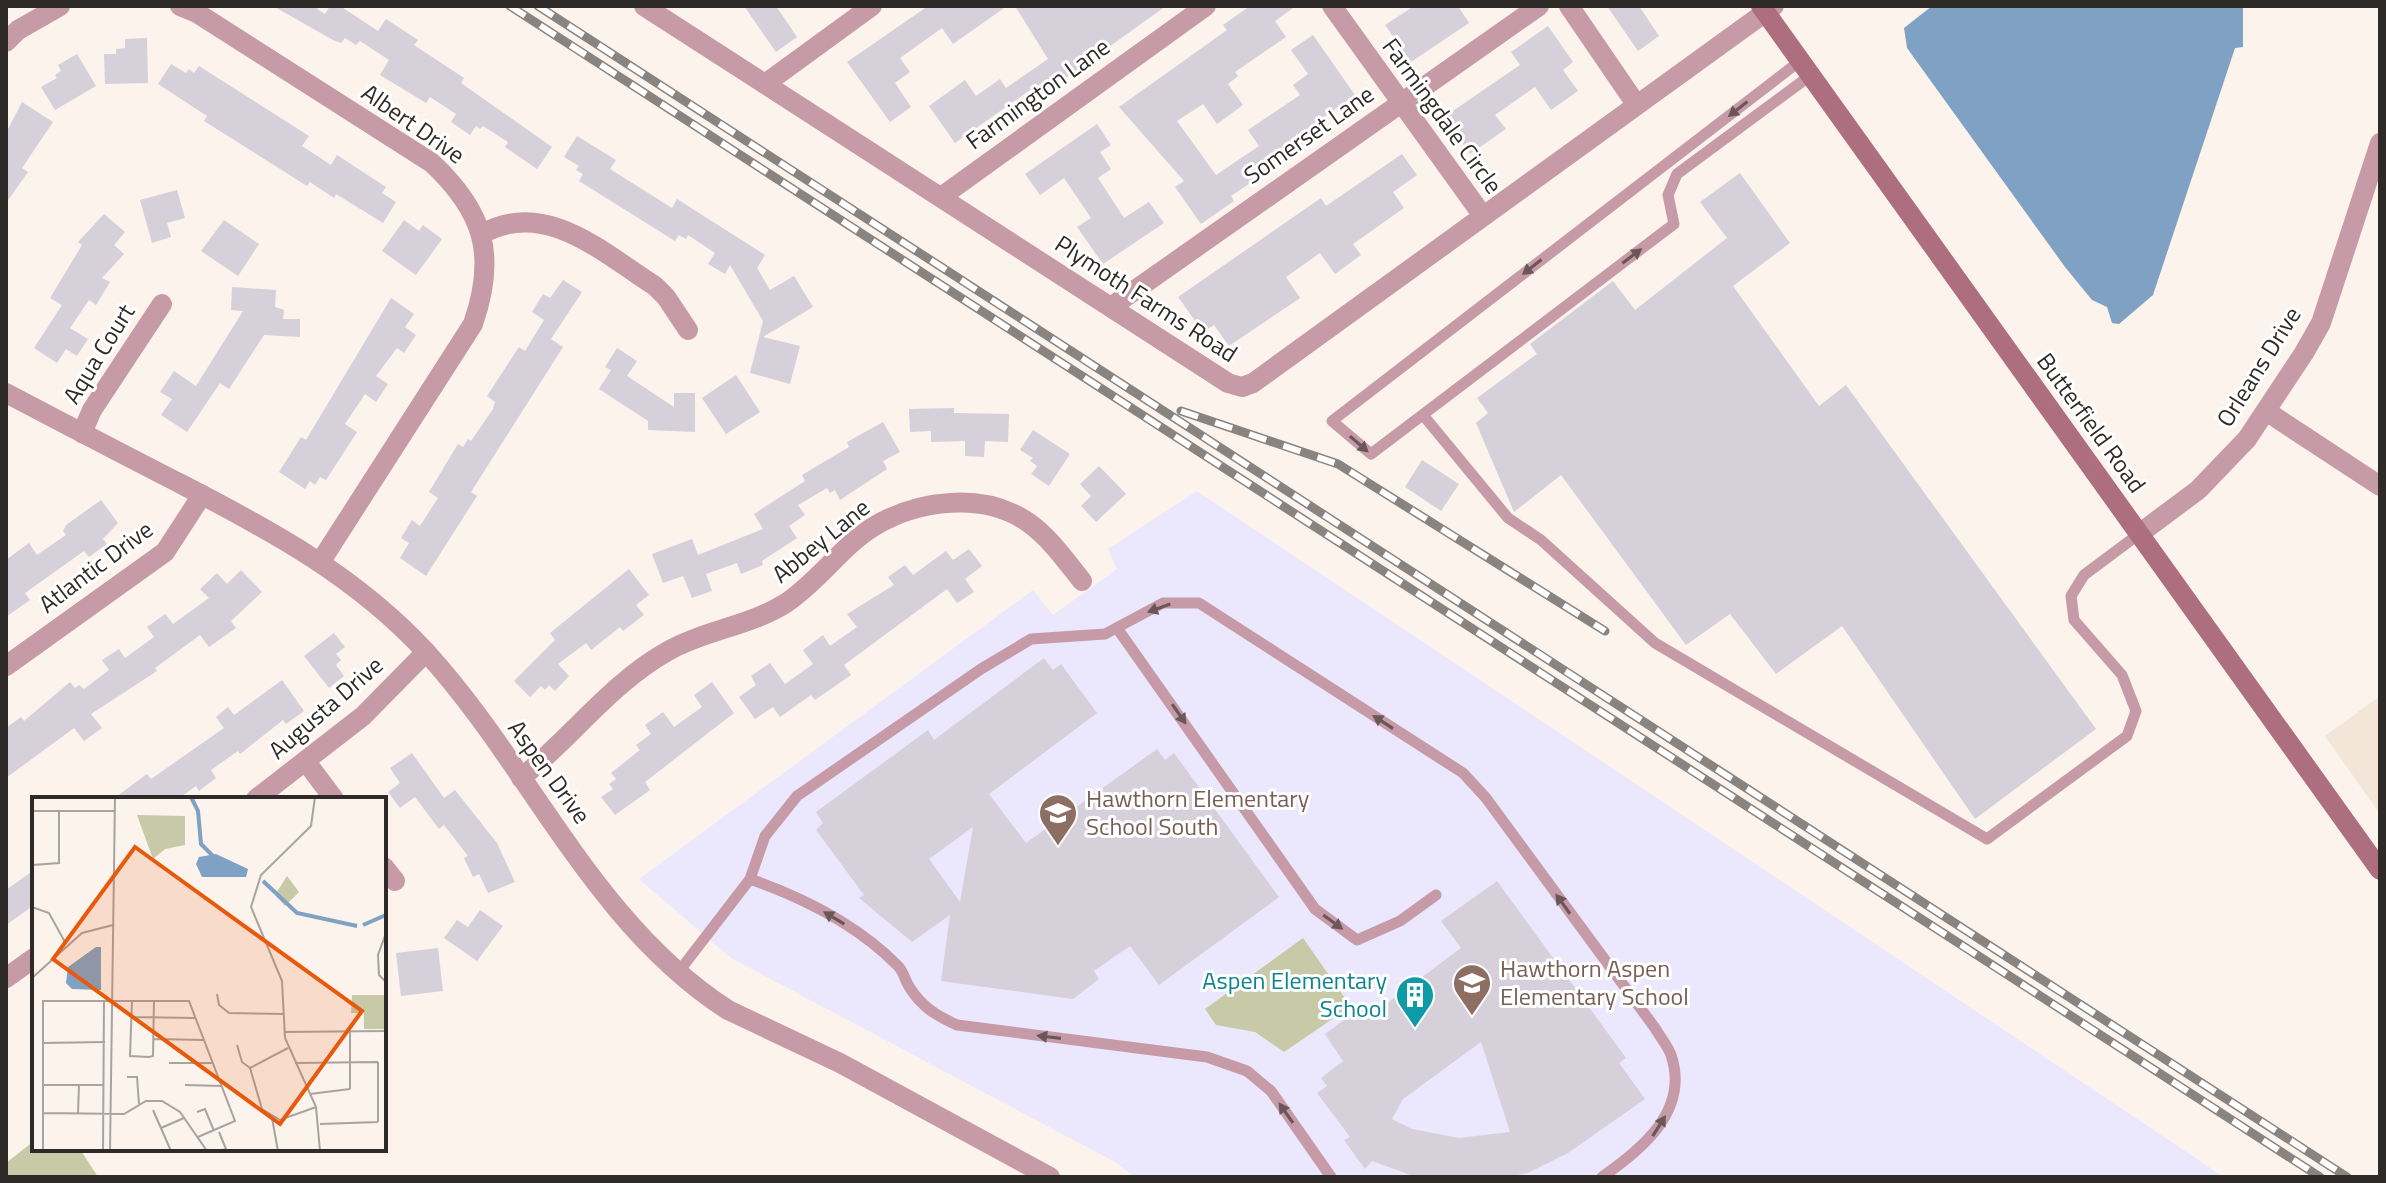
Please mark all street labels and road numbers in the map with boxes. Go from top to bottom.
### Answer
street label: Farmington Lane [958,29,1117,158]
street label: Farmingdale Circle [1374,30,1512,201]
street label: Albert Drive [354,74,473,172]
street label: Somerset Lane [1236,76,1381,192]
street label: Plymoth Farms Road [1048,226,1245,371]
street label: Aqua Court [53,296,143,410]
street label: Orleans Drive [2207,299,2309,434]
street label: Butterfield Road [2029,345,2155,500]
street label: Abbey Lane [764,489,877,591]
street label: Atlantic Drive [31,511,160,621]
street label: Augusta Drive [260,647,391,767]
street label: Aspen Drive [500,712,600,831]

